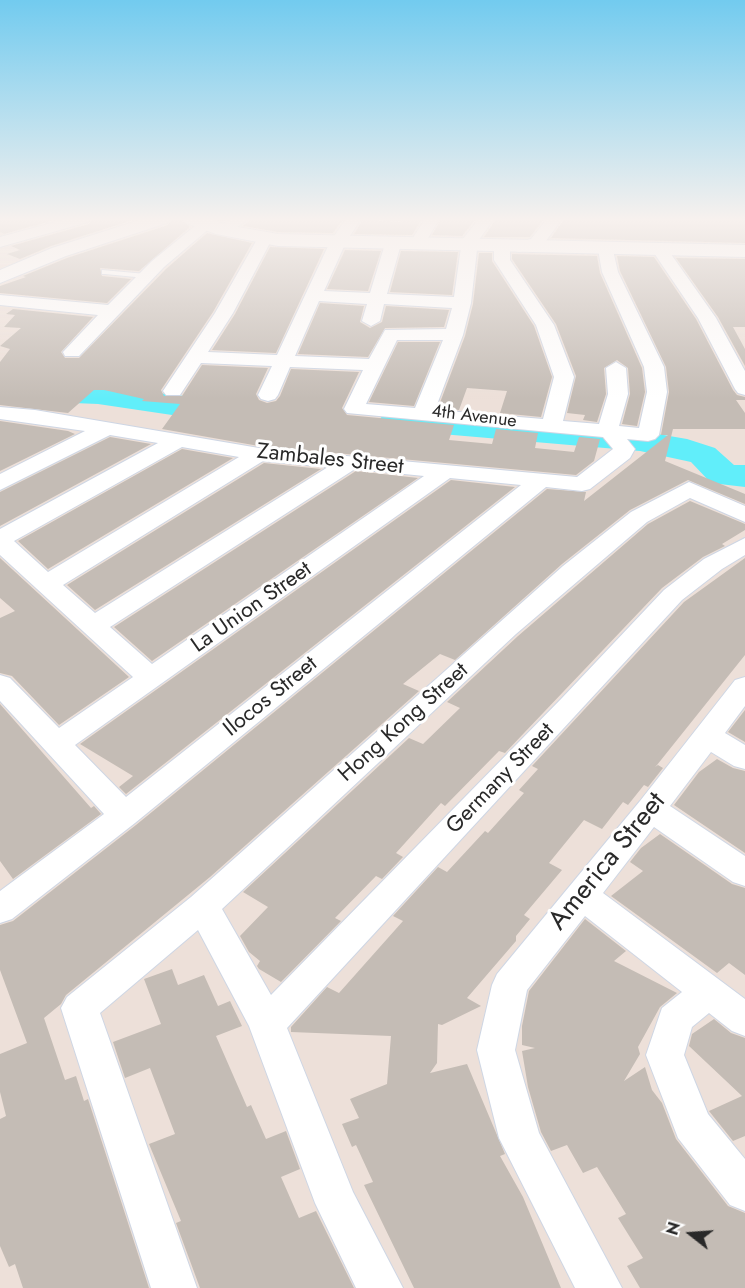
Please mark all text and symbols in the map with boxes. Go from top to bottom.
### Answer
street label: 4th Avenue [430,401,518,433]
street label: Zambales Street [255,439,405,481]
street label: La Union Street [187,557,317,659]
street label: Ilocos Street [219,651,323,743]
street label: Hong Kong Street [334,658,474,788]
street label: Germany Street [442,718,560,840]
street label: America Street [543,787,673,937]
north arrow [661,1204,721,1264]
text: N [660,1219,686,1238]

